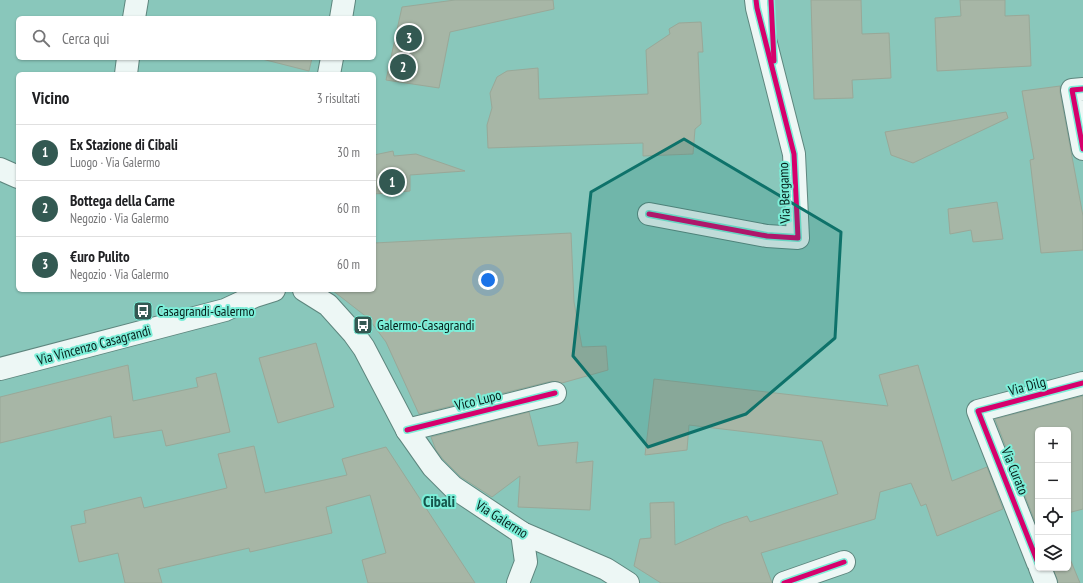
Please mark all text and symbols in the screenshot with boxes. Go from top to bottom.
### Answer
search box [16,16,376,60]
pin: 3 [396,23,422,53]
icon: search [30,27,52,49]
text: Cerca qui [62,29,110,48]
pin: 2 [390,52,416,82]
text: Vicino [32,87,69,109]
text: 3 risultati [317,90,360,107]
text: Ex Stazione di Cibali [70,135,178,154]
text: 1 [42,144,48,161]
text: 30 m [337,144,360,161]
text: Luogo · Via Galermo [70,154,160,171]
street label: Via Bergamo [774,162,794,225]
pin: 1 [379,167,405,197]
text: Bottega della Carne [70,191,175,210]
text: 2 [42,200,48,217]
text: 60 m [337,200,360,217]
text: Negozio · Via Galermo [70,210,169,227]
text: €uro Pulito [70,247,130,266]
text: 3 [42,256,48,273]
text: 60 m [337,256,360,273]
text: Negozio · Via Galermo [70,266,169,283]
your location [478,270,498,290]
bus stop icon: Casagrandi-Galermo [132,300,154,322]
place label: Casagrandi-Galermo [157,302,255,320]
bus stop icon: Galermo-Casagrandi [352,314,374,336]
place label: Galermo-Casagrandi [377,316,475,334]
street label: Via Vincenzo Casagrandi [34,321,153,369]
street label: Via Dilg [1005,372,1048,400]
street label: Vico Lupo [452,386,503,415]
map controls [1035,427,1071,571]
button: + [1035,427,1071,463]
street label: Via Curato [997,444,1033,497]
button: − [1035,463,1071,499]
district label: Cibali [423,491,455,511]
street label: Via Galermo [472,495,532,542]
button: locate [1035,499,1071,535]
button: layers [1035,535,1071,571]

